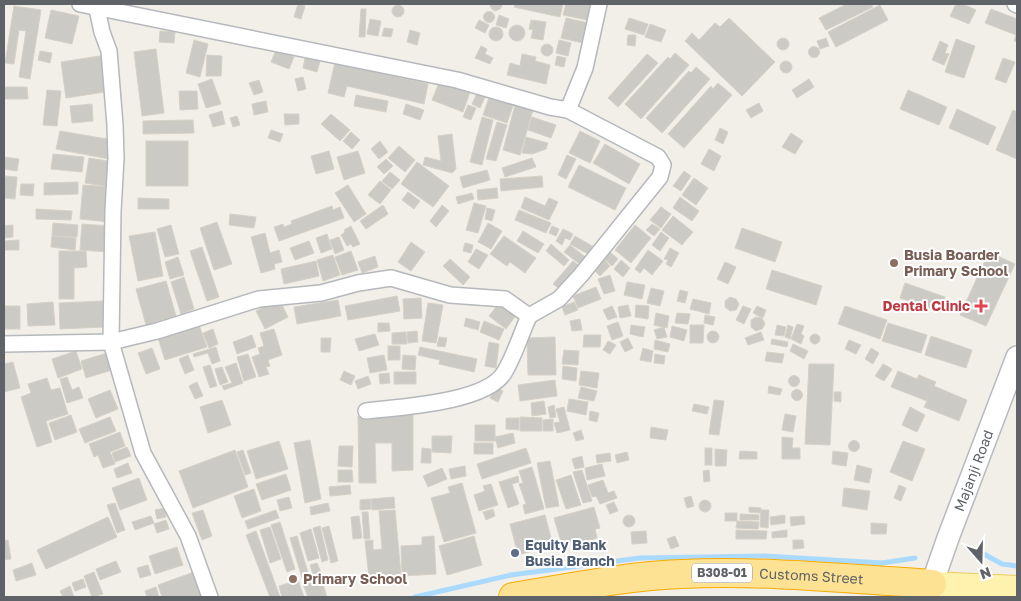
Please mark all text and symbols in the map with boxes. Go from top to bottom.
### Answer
place label: Busia Boarder Primary School [904,246,1008,279]
marker: Busia Boarder Primary School [888,257,900,269]
place label: Dental Clinic [883,297,970,314]
marker: Dental Clinic [974,299,988,313]
street label: Majanji Road [950,427,996,513]
place label: Equity Bank Busia Branch [525,536,615,569]
north arrow [956,536,1006,586]
marker: Equity Bank Busia Branch [509,547,521,559]
road number: B308-01 [692,564,752,582]
text: N [978,564,994,583]
street label: Customs Street [759,565,864,587]
place label: Primary School [303,570,407,587]
marker: Primary School [287,573,299,585]

